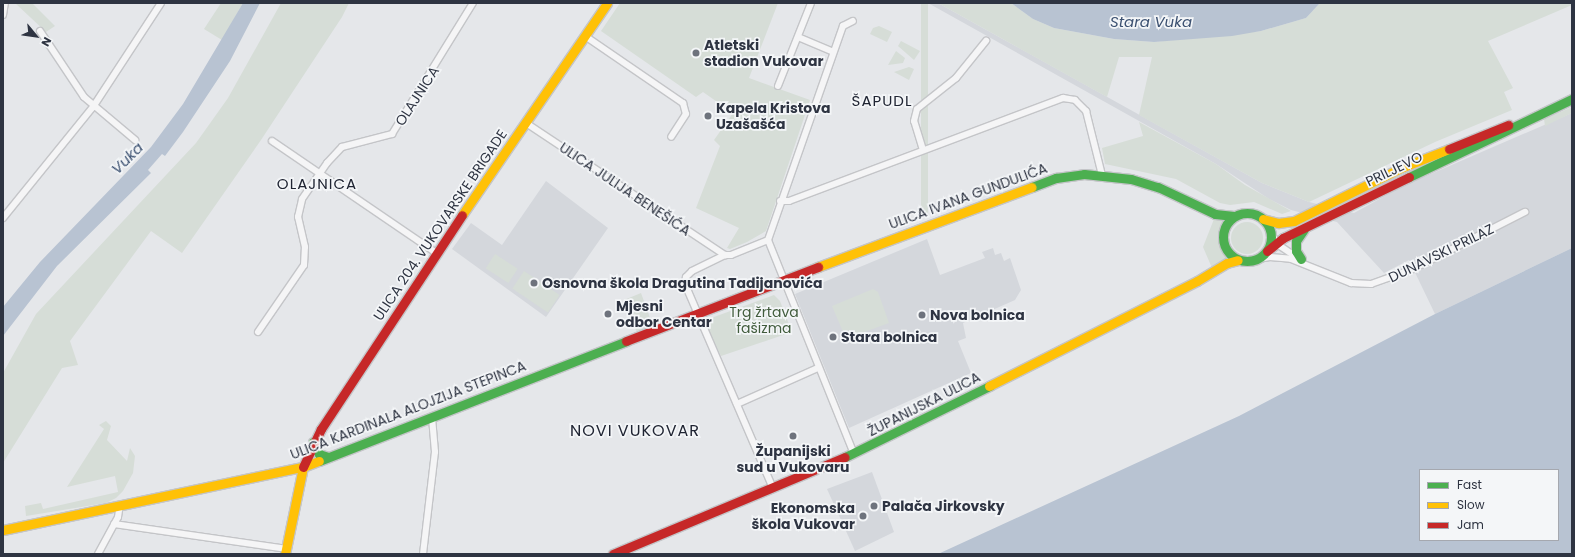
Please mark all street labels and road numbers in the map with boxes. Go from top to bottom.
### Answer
street label: OLAJNICA [392,63,442,129]
street label: ULICA 204. VUKOVARSKE BRIGADE [370,126,510,324]
street label: ULICA JULIJA BENEŠIĆA [556,139,694,239]
street label: PRILJEVO [1363,148,1425,190]
street label: ULICA IVANA GUNDULIĆA [886,159,1050,233]
street label: DUNAVSKI PRILAZ [1386,220,1496,286]
street label: ULICA KARDINALA ALOJZIJA STEPINCA [288,357,528,463]
street label: ŽUPANIJSKA ULICA [865,368,983,440]

